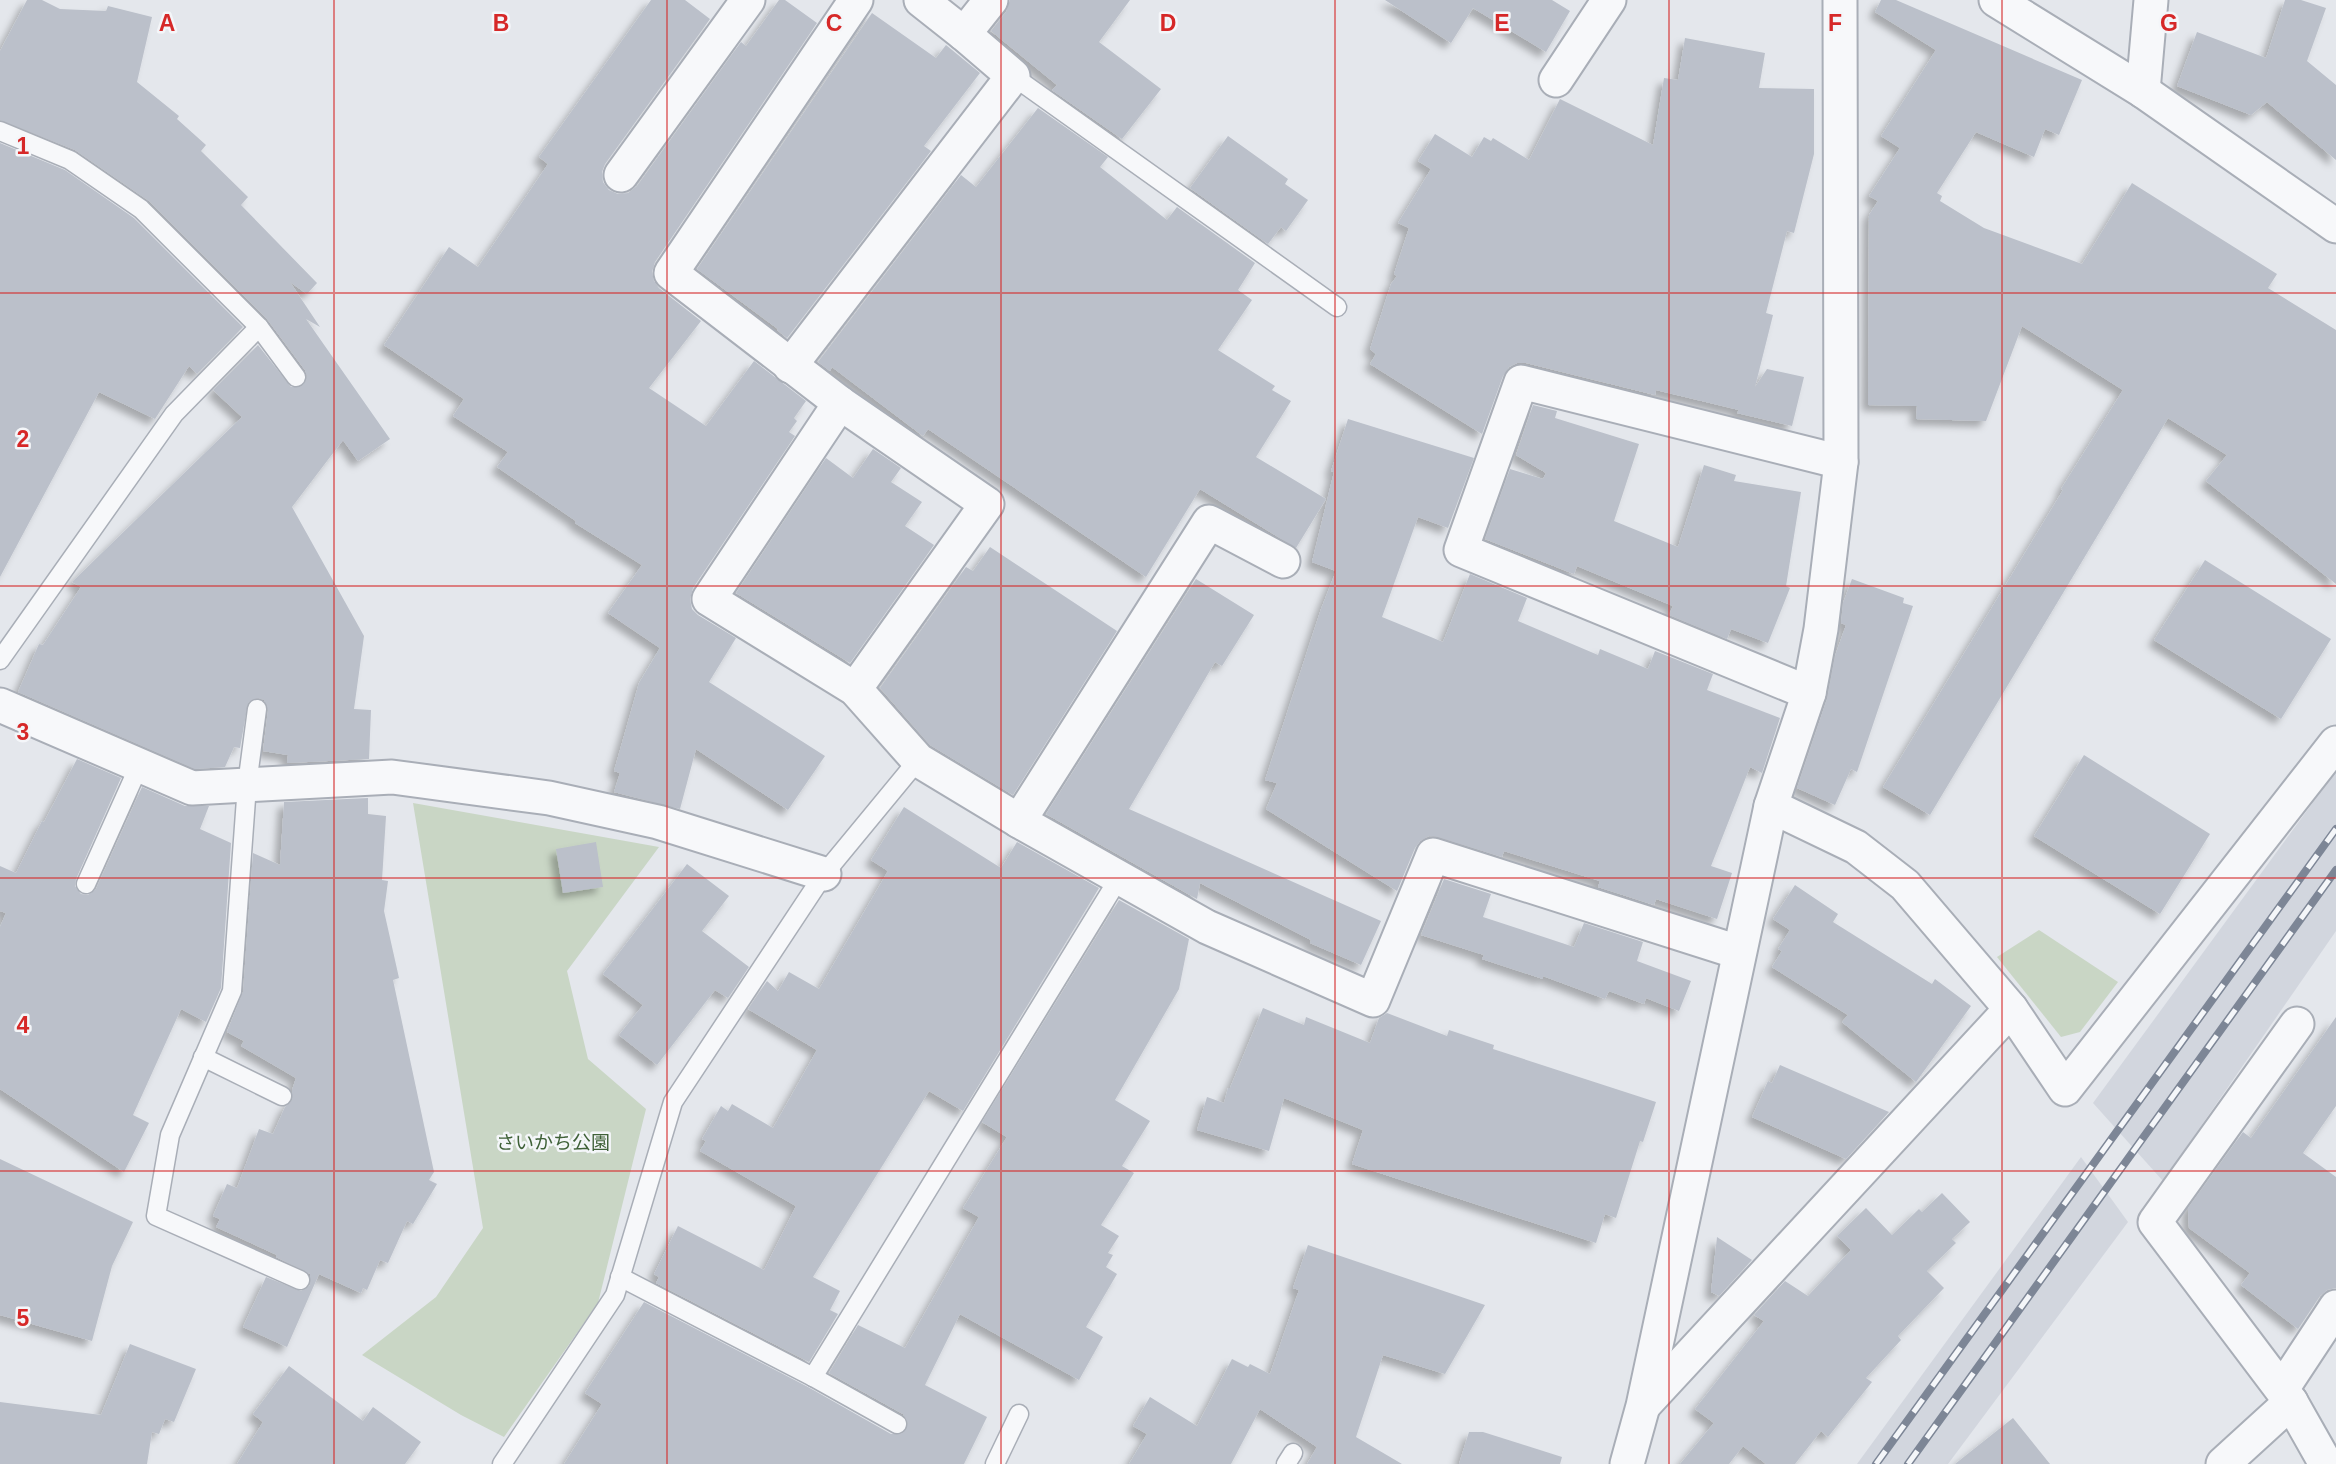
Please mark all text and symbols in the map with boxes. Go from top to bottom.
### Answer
text: A [159,10,175,36]
text: B [493,10,509,36]
text: C [826,10,842,36]
text: D [1160,10,1176,36]
text: E [1494,10,1510,36]
text: F [1828,10,1842,36]
text: G [2160,10,2178,36]
text: 1 [17,133,30,159]
text: 2 [17,426,29,452]
text: 3 [17,719,29,745]
text: 4 [17,1012,30,1038]
park label: さいかち公園 [496,1132,610,1153]
text: 5 [17,1305,30,1331]

